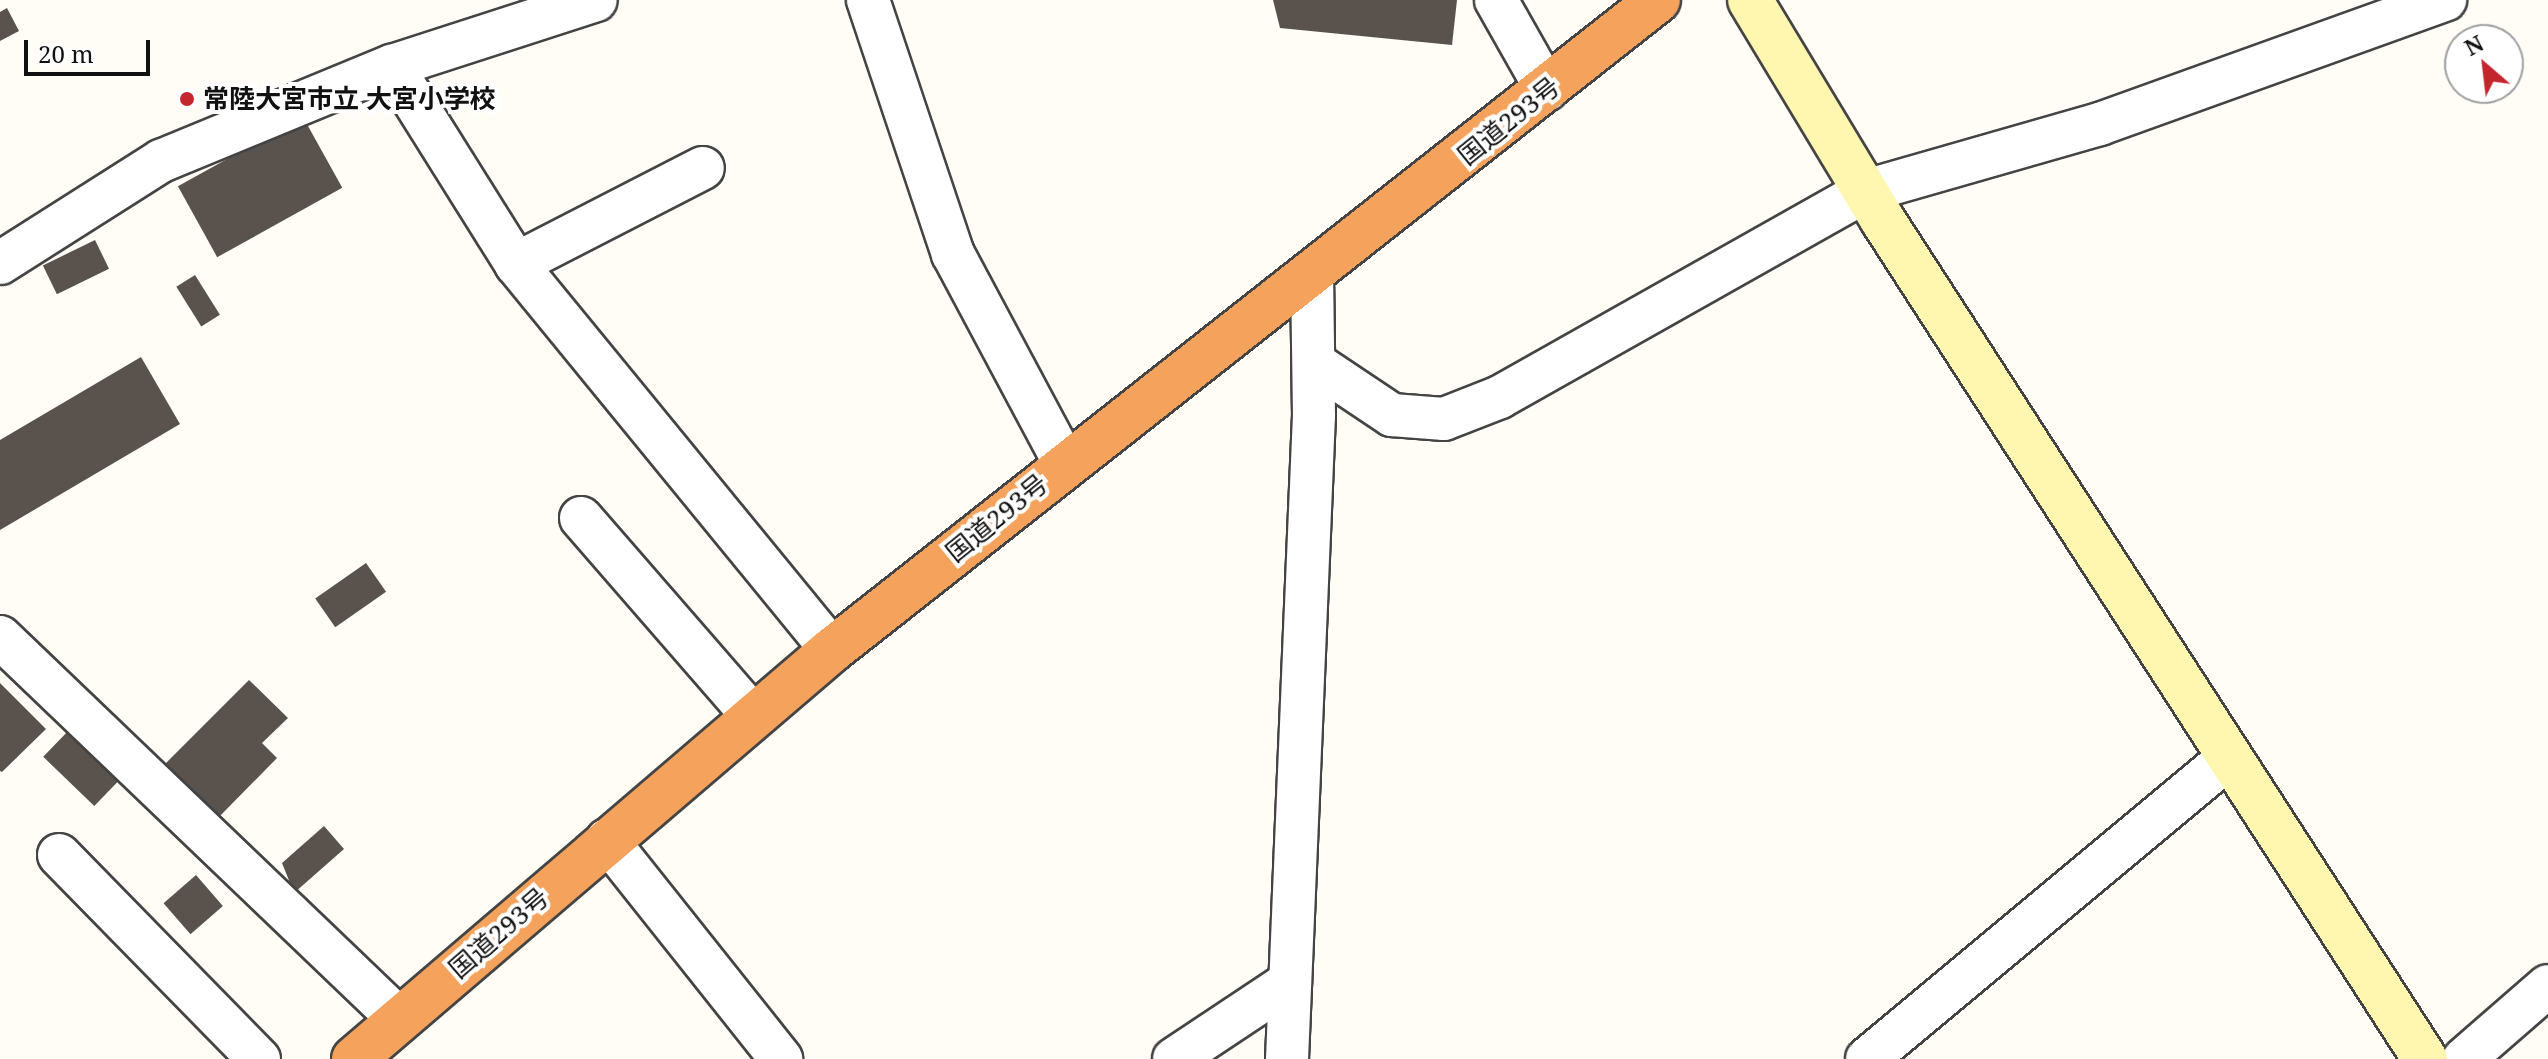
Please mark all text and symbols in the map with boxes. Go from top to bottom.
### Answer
scale bar [28,24,154,74]
north arrow [2444,24,2524,104]
text: N [2459,27,2488,62]
text: 20 m [38,37,94,70]
street label: 国道293号 [1452,71,1566,171]
place label: 常陸大宮市立 大宮小学校 [203,83,496,115]
marker: 常陸大宮市立 大宮小学校 [178,90,196,108]
street label: 国道293号 [940,468,1054,568]
street label: 国道293号 [443,881,555,985]

